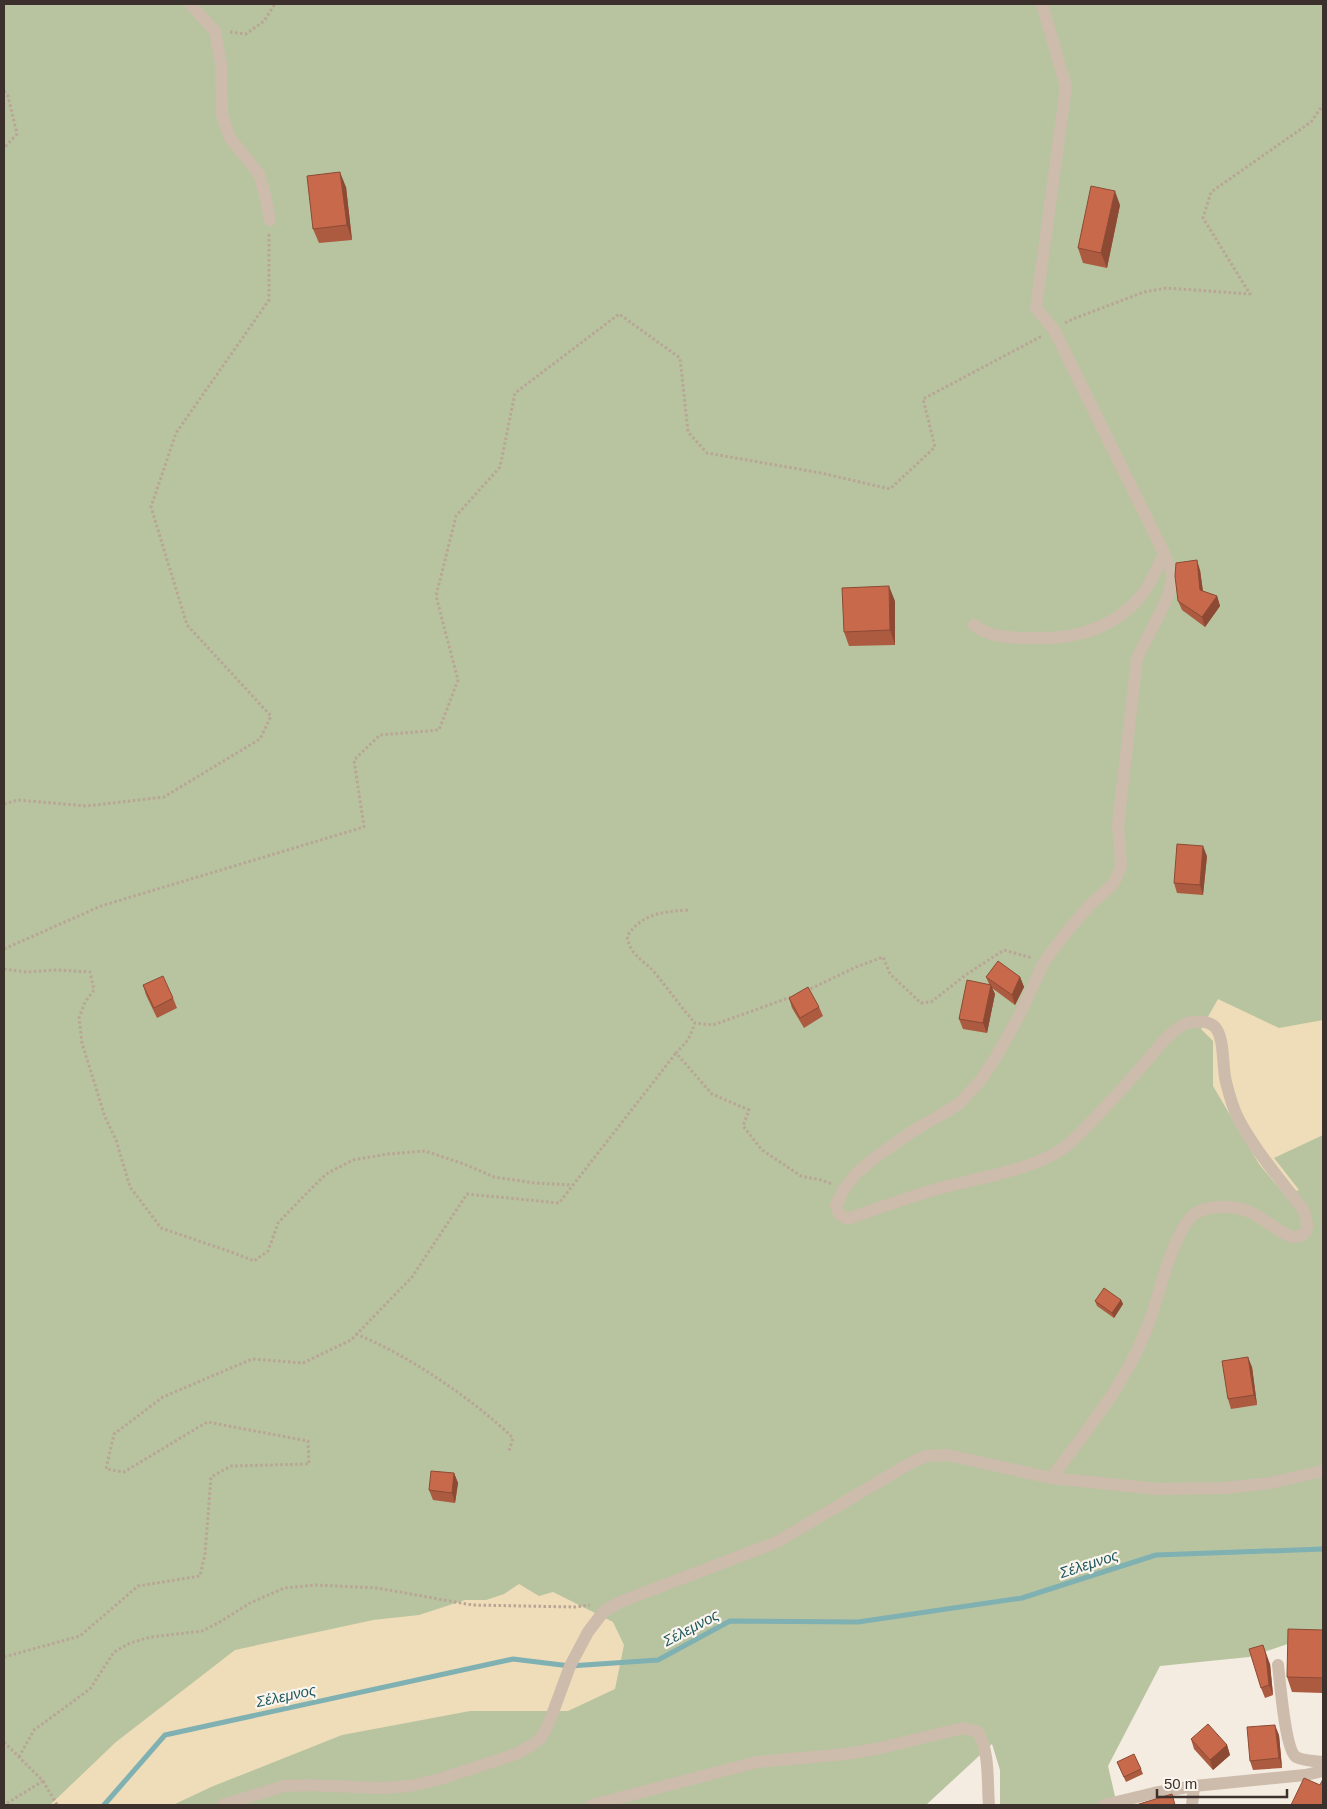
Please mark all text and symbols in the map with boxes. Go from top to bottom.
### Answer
water label: Σέλεμνος [1056,1546,1121,1581]
water label: Σέλεμνος [659,1605,722,1650]
water label: Σέλεμνος [253,1681,318,1710]
scale bar [1157,1766,1287,1798]
text: 50 m [1164,1775,1197,1792]

